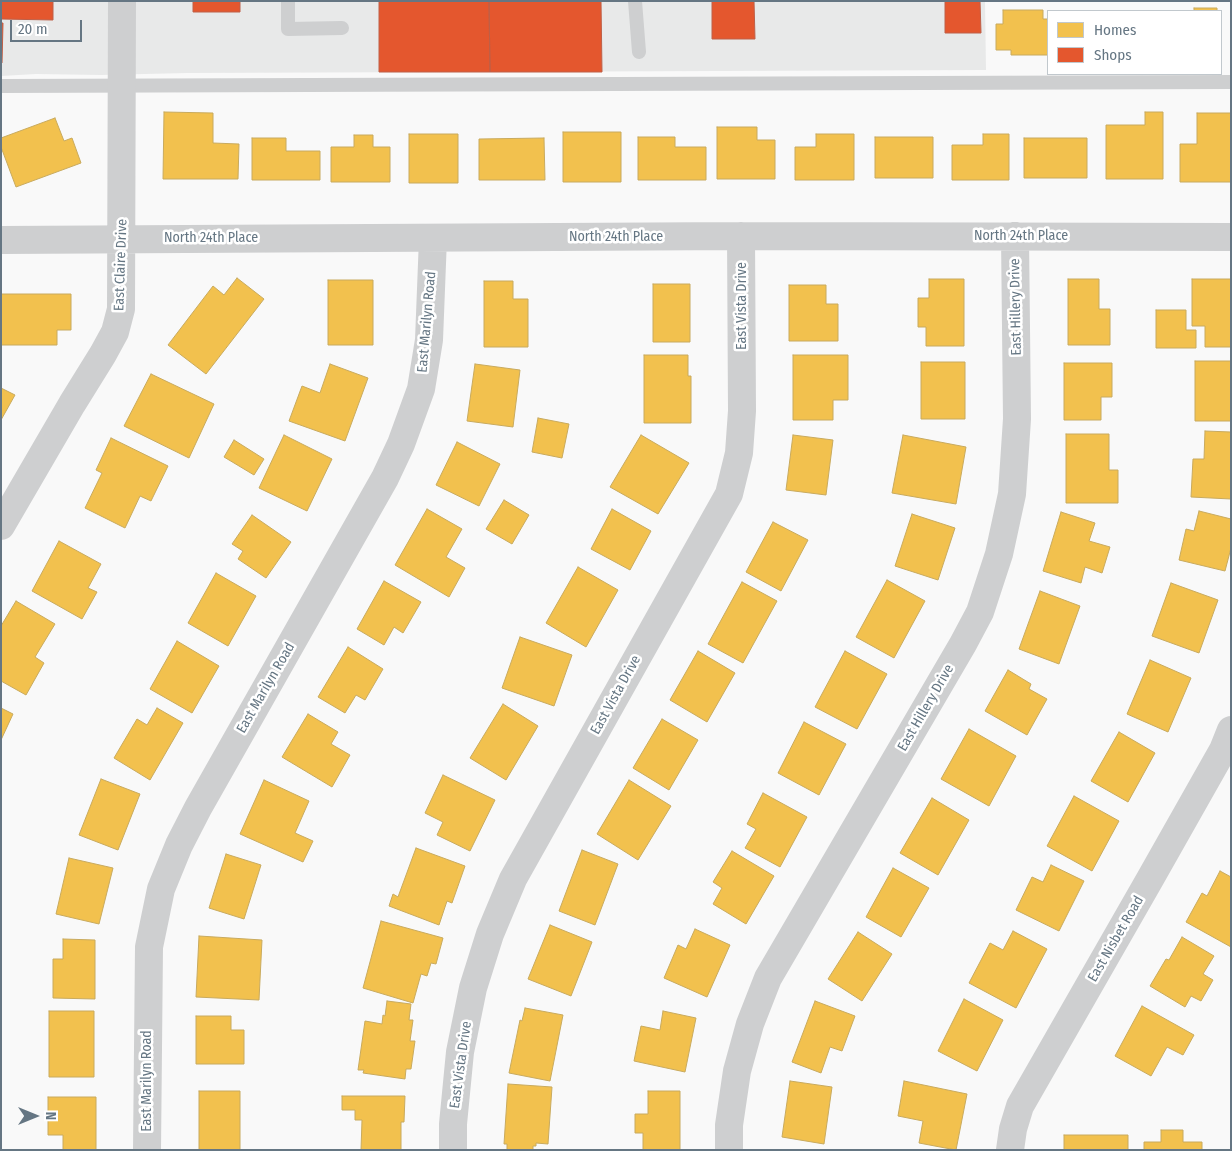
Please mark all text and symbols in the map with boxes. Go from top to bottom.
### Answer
scale bar [12,10,85,42]
legend [1047,10,1222,75]
text: 20 m [18,20,48,38]
text: Homes [1094,21,1136,39]
text: Shops [1094,46,1132,64]
street label: East Claire Drive [111,219,131,311]
street label: North 24th Place [974,228,1068,244]
street label: North 24th Place [569,229,663,245]
street label: North 24th Place [164,230,258,246]
street label: East Hillery Drive [1007,258,1025,356]
street label: East Vista Drive [734,262,750,350]
street label: East Marilyn Road [414,271,440,373]
street label: East Marilyn Road [233,640,299,736]
street label: East Vista Drive [587,652,645,738]
street label: East Hillery Drive [894,662,958,754]
street label: East Nisbet Road [1085,893,1147,985]
street label: East Vista Drive [447,1020,475,1110]
street label: East Marilyn Road [139,1030,155,1132]
north arrow [10,1091,60,1141]
text: N [42,1112,59,1120]

